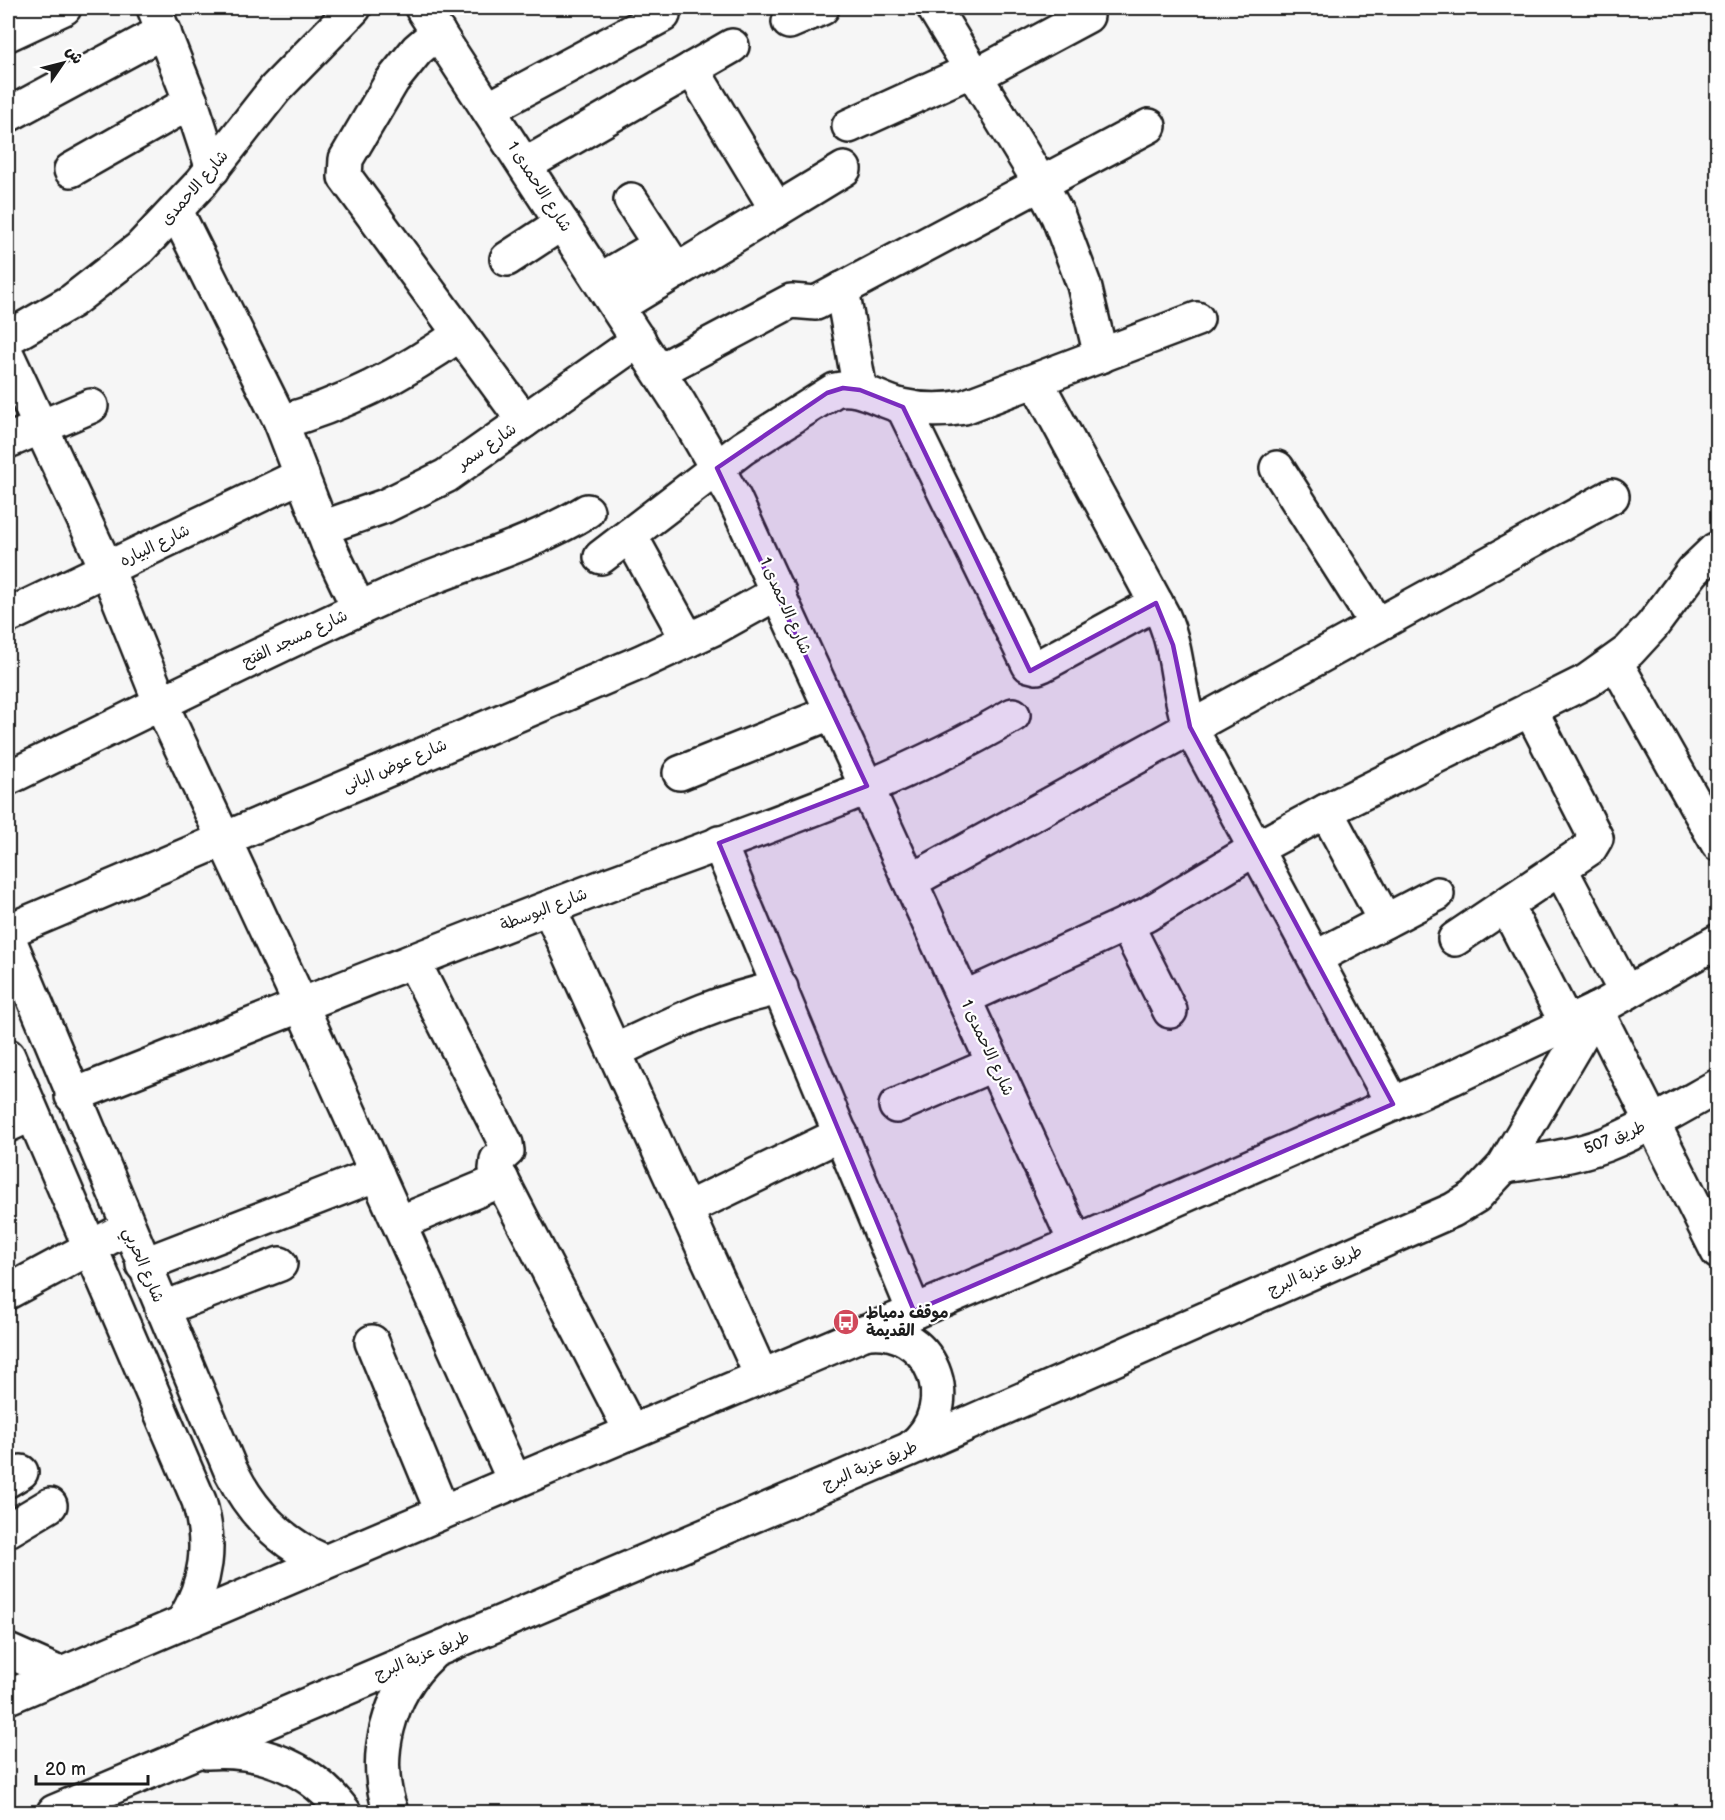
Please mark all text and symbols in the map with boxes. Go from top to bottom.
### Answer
north arrow [33,33,93,93]
text: ش [61,43,87,68]
street label: شارع الاحمدى 1 [502,138,575,236]
street label: شارع الاحمدى [157,147,233,230]
street label: شارع سمر [452,420,521,476]
street label: شارع البياره [117,521,194,572]
street label: شارع الاحمدى 1 [754,555,815,658]
street label: شارع مسجد الفتح [239,606,351,673]
street label: شارع عوض البانى [340,735,451,798]
street label: شارع البوسطة [498,885,591,936]
street label: شارع الاحمدى 1 [956,997,1018,1099]
street label: طريق 507 [1582,1117,1648,1159]
street label: شارع الحربي [115,1225,167,1307]
street label: طريق عزبة البرج [1265,1242,1365,1300]
place label: موقف دمياط القديمة [866,1304,949,1341]
bus stop icon: موقف دمياط القديمة [831,1307,861,1337]
street label: طريق عزبة البرج [820,1437,920,1495]
street label: طريق عزبة البرج [372,1627,472,1685]
scale bar [36,1748,148,1786]
text: 20 m [45,1759,86,1780]

